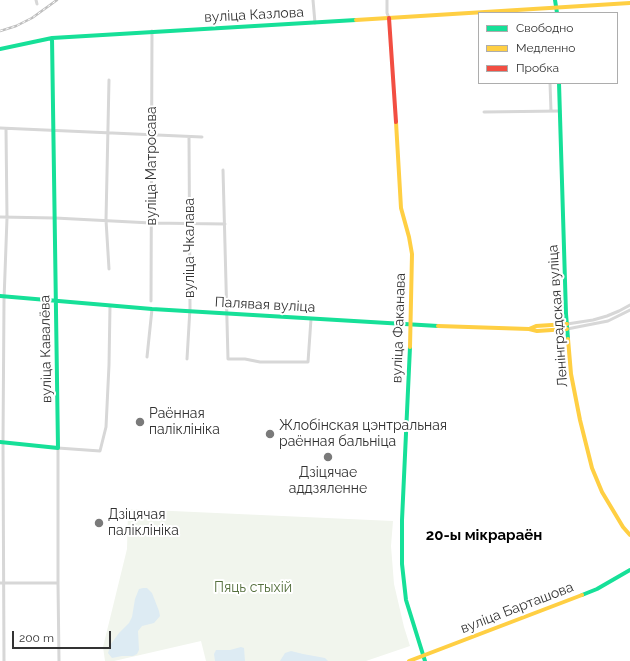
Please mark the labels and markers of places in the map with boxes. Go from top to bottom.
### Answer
place label: Раённая паліклініка [149,406,220,438]
marker: Раённая паліклініка [134,416,146,428]
place label: Жлобінская цэнтральная раённая бальніца [279,418,447,450]
marker: Жлобінская цэнтральная раённая бальніца [264,428,276,440]
marker: Дзіцячае аддзяленне [322,451,334,463]
place label: Дзіцячае аддзяленне [289,465,367,498]
place label: Дзіцячая паліклініка [108,507,179,540]
marker: Дзіцячая паліклініка [93,517,105,529]

